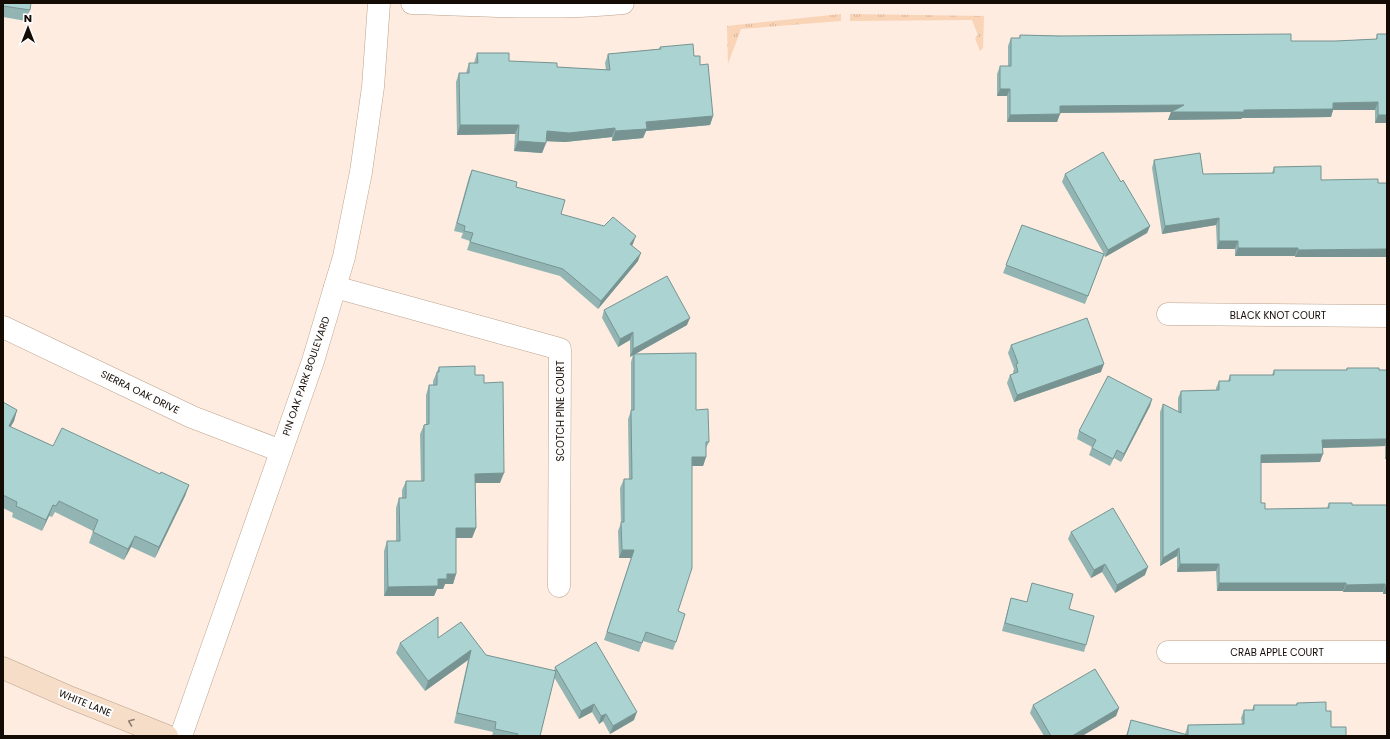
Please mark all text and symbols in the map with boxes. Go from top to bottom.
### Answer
north arrow [8,8,48,48]
text: N [24,10,32,26]
street label: BLACK KNOT COURT [1230,308,1327,323]
street label: PIN OAK PARK BOULEVARD [279,314,333,438]
street label: SCOTCH PINE COURT [553,360,568,462]
street label: SIERRA OAK DRIVE [98,366,182,418]
street label: CRAB APPLE COURT [1230,645,1324,660]
street label: WHITE LANE [56,686,114,720]
one-way arrow [127,718,134,726]

